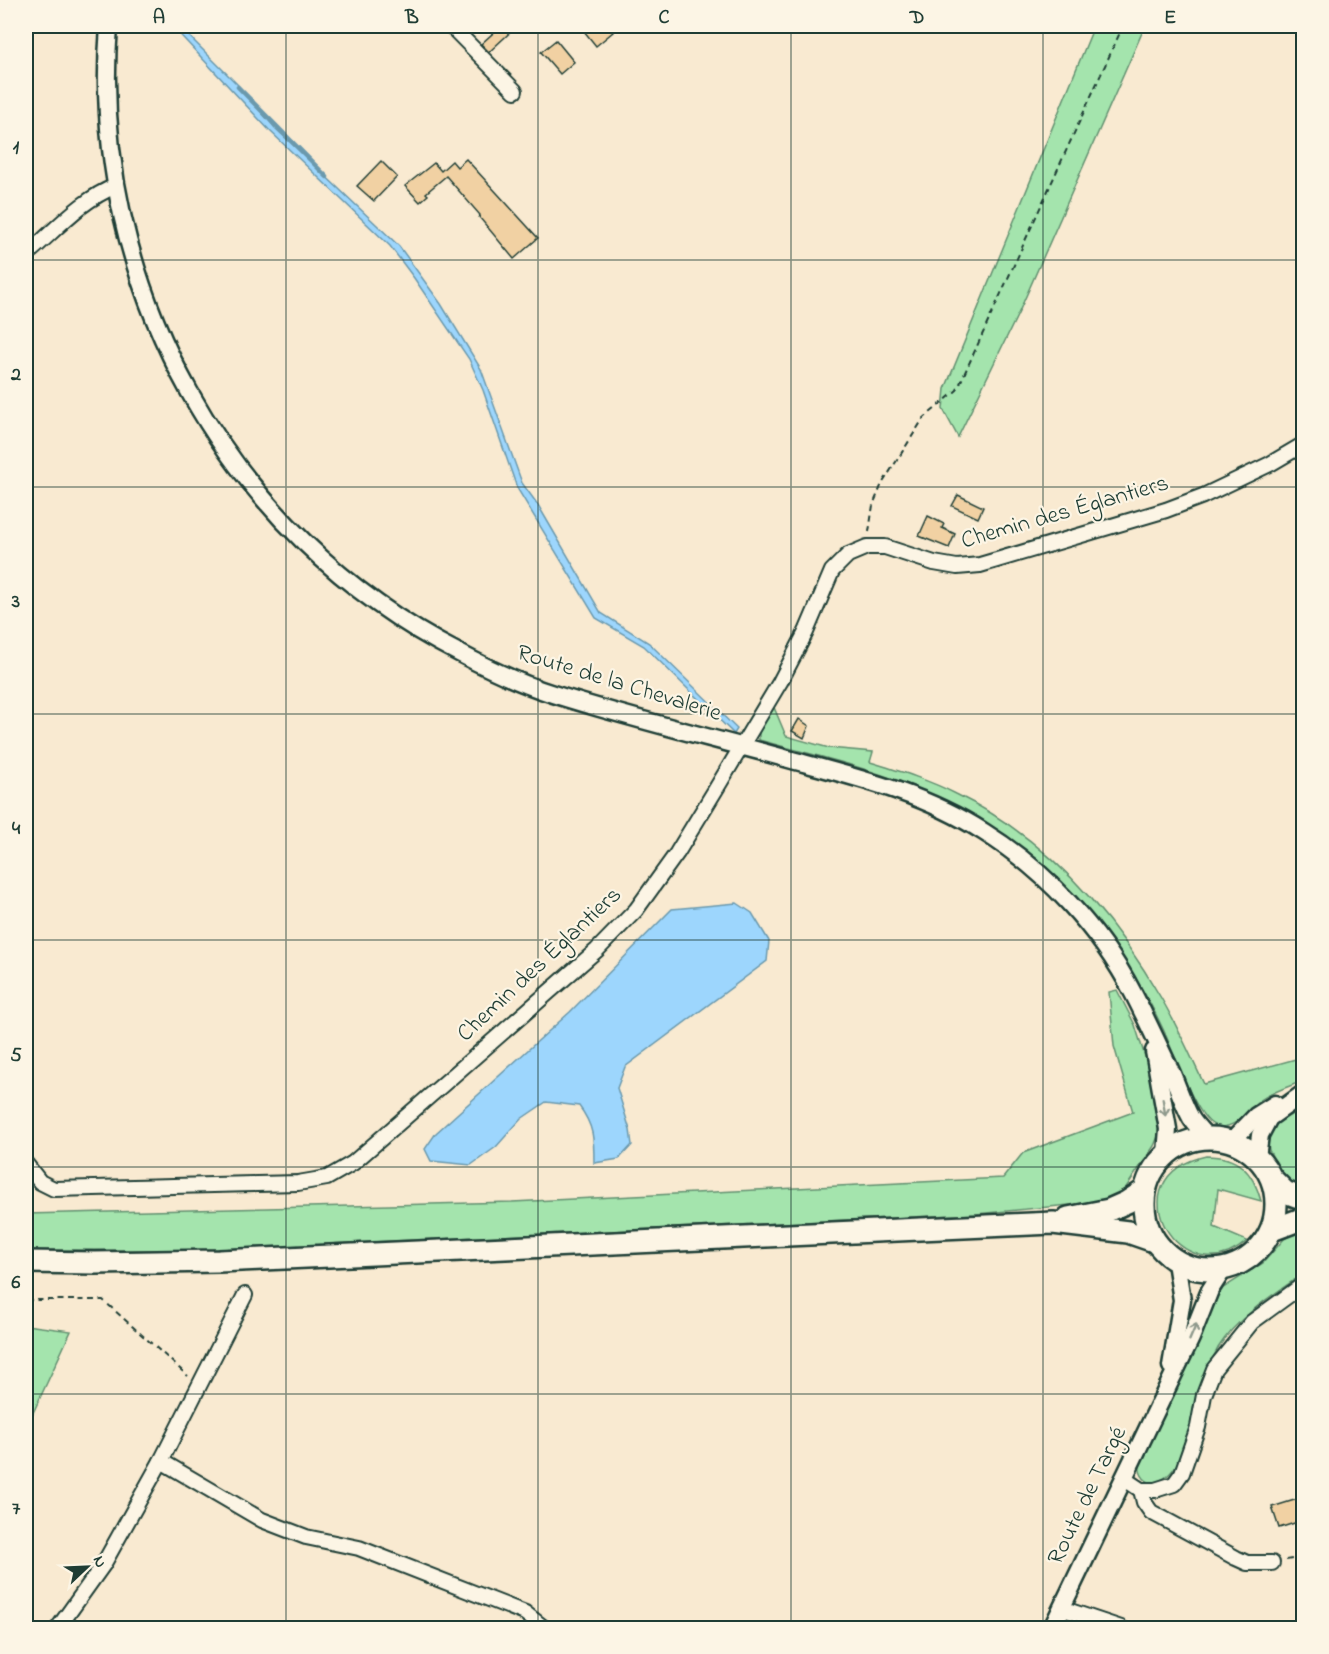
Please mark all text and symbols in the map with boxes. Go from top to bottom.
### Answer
text: A [153,4,165,33]
text: B [404,4,419,33]
text: C [659,4,670,33]
text: D [909,4,924,33]
text: E [1164,4,1176,33]
text: 1 [13,134,20,163]
text: 2 [10,361,21,390]
street label: Chemin des Églantiers [957,467,1173,559]
text: 3 [11,588,20,617]
street label: Route de la Chevalerie [512,636,726,732]
text: 4 [12,815,21,844]
street label: Chemin des Églantiers [450,879,630,1051]
text: 5 [10,1042,22,1071]
one-way arrow [1159,1097,1170,1117]
text: 6 [12,1269,21,1298]
one-way arrow [1188,1323,1199,1341]
street label: Route de Targé [1039,1421,1137,1571]
text: 7 [12,1495,21,1524]
north arrow [57,1537,117,1597]
text: N [86,1552,112,1572]

